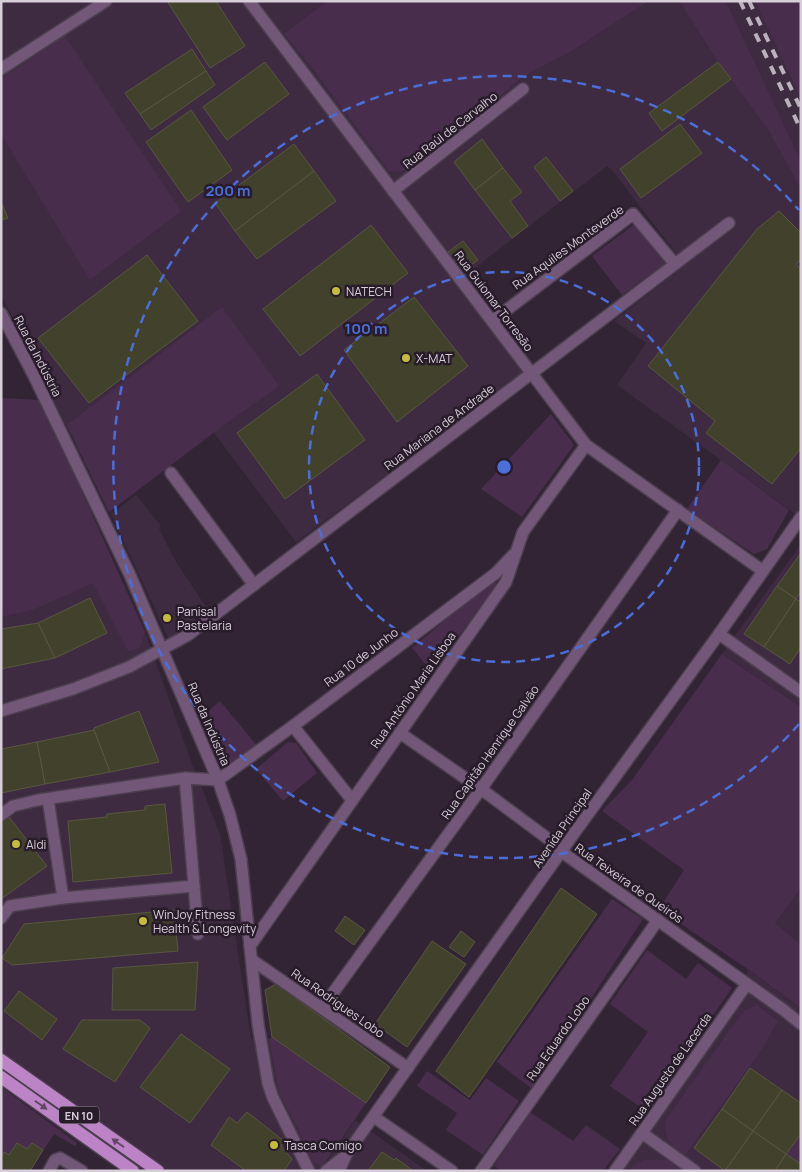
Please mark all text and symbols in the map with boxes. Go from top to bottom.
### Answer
street label: Rua Raúl de Carvalho [399,88,501,172]
text: 200 m [205,180,251,201]
street label: Rua Aquiles Monteverde [509,201,627,293]
street label: Rua Guiomar Torresão [451,247,537,355]
place label: NATECH [346,283,392,300]
marker: NATECH [330,285,342,297]
street label: Rua da Indústria [10,313,66,399]
text: 100 m [345,318,387,339]
place label: X-MAT [416,350,453,367]
marker: X-MAT [400,352,412,364]
street label: Rua Mariana de Andrade [380,380,498,474]
centre of rings [495,458,513,476]
place label: Panisal Pastelaria [177,603,232,634]
marker: Panisal Pastelaria [161,612,173,624]
street label: Rua 10 de Junho [320,624,402,690]
street label: Rua António Maria Lisboa [366,628,460,752]
street label: Rua da Indústria [184,680,234,768]
street label: Rua Capitão Henrique Galvão [437,681,543,823]
street label: Avenida Principal [528,785,596,871]
place label: Aldi [26,836,46,853]
marker: Aldi [10,838,22,850]
street label: Rua Teixeira de Queirós [571,839,687,927]
place label: WinJoy Fitness Health & Longevity [153,906,257,937]
marker: WinJoy Fitness Health & Longevity [137,915,149,927]
street label: Rua Rodrigues Lobo [288,964,388,1042]
street label: Rua Eduardo Lobo [522,992,594,1084]
street label: Rua Augusto de Lacerda [625,1009,715,1129]
one-way arrow [34,1100,48,1110]
road number: EN 10 [59,1106,99,1124]
one-way arrow [112,1137,125,1148]
place label: Tasca Comigo [284,1137,362,1154]
marker: Tasca Comigo [268,1139,280,1151]

